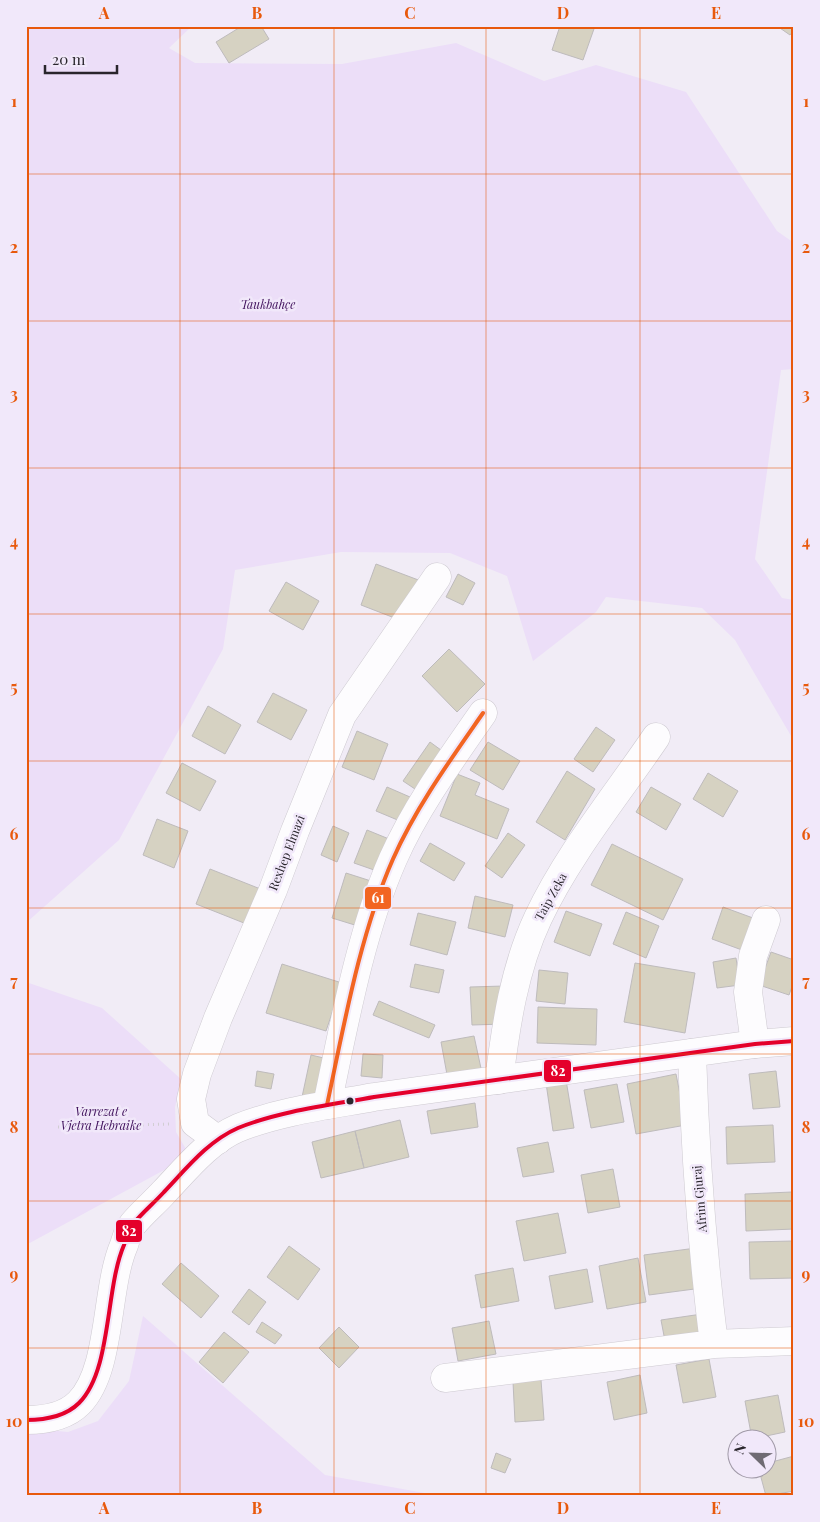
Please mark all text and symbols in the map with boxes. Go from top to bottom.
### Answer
text: A [98,2,110,23]
text: B [252,2,263,23]
text: C [404,2,416,23]
text: D [557,2,569,23]
text: E [711,2,721,23]
scale bar [45,42,118,74]
text: 20 m [52,49,86,69]
text: 1 [11,90,17,111]
text: 1 [803,90,809,111]
text: 2 [10,236,18,257]
text: 2 [802,236,810,257]
park label: Taukbahçe [241,296,295,312]
text: 3 [10,383,18,404]
text: 3 [802,383,810,404]
text: 4 [10,530,18,551]
text: 4 [802,530,810,551]
text: 5 [10,676,18,697]
text: 5 [802,676,810,697]
street label: Rexhep Elmazi [264,812,308,893]
text: 6 [10,823,19,844]
text: 6 [802,823,811,844]
street label: Taip Zeka [530,870,570,923]
line badge: 61 [364,886,392,910]
text: 61 [371,888,385,907]
text: 7 [10,970,18,991]
text: 7 [802,970,810,991]
line badge: 82 [543,1059,572,1083]
text: 82 [550,1061,566,1080]
unlabelled marker [345,1096,355,1106]
park label: Varrezat e Vjetra Hebraike [61,1103,141,1133]
text: 8 [10,1116,19,1137]
text: 8 [802,1116,811,1137]
street label: Afrim Gjuraj [688,1165,710,1234]
line badge: 82 [115,1219,143,1243]
text: 82 [121,1221,137,1240]
text: 9 [10,1263,19,1284]
text: 9 [802,1263,811,1284]
text: 10 [6,1410,22,1431]
text: 10 [798,1410,814,1431]
north arrow [728,1430,778,1480]
text: N [729,1440,750,1457]
text: A [98,1497,110,1518]
text: B [252,1497,263,1518]
text: C [404,1497,416,1518]
text: D [557,1497,569,1518]
text: E [711,1497,721,1518]

